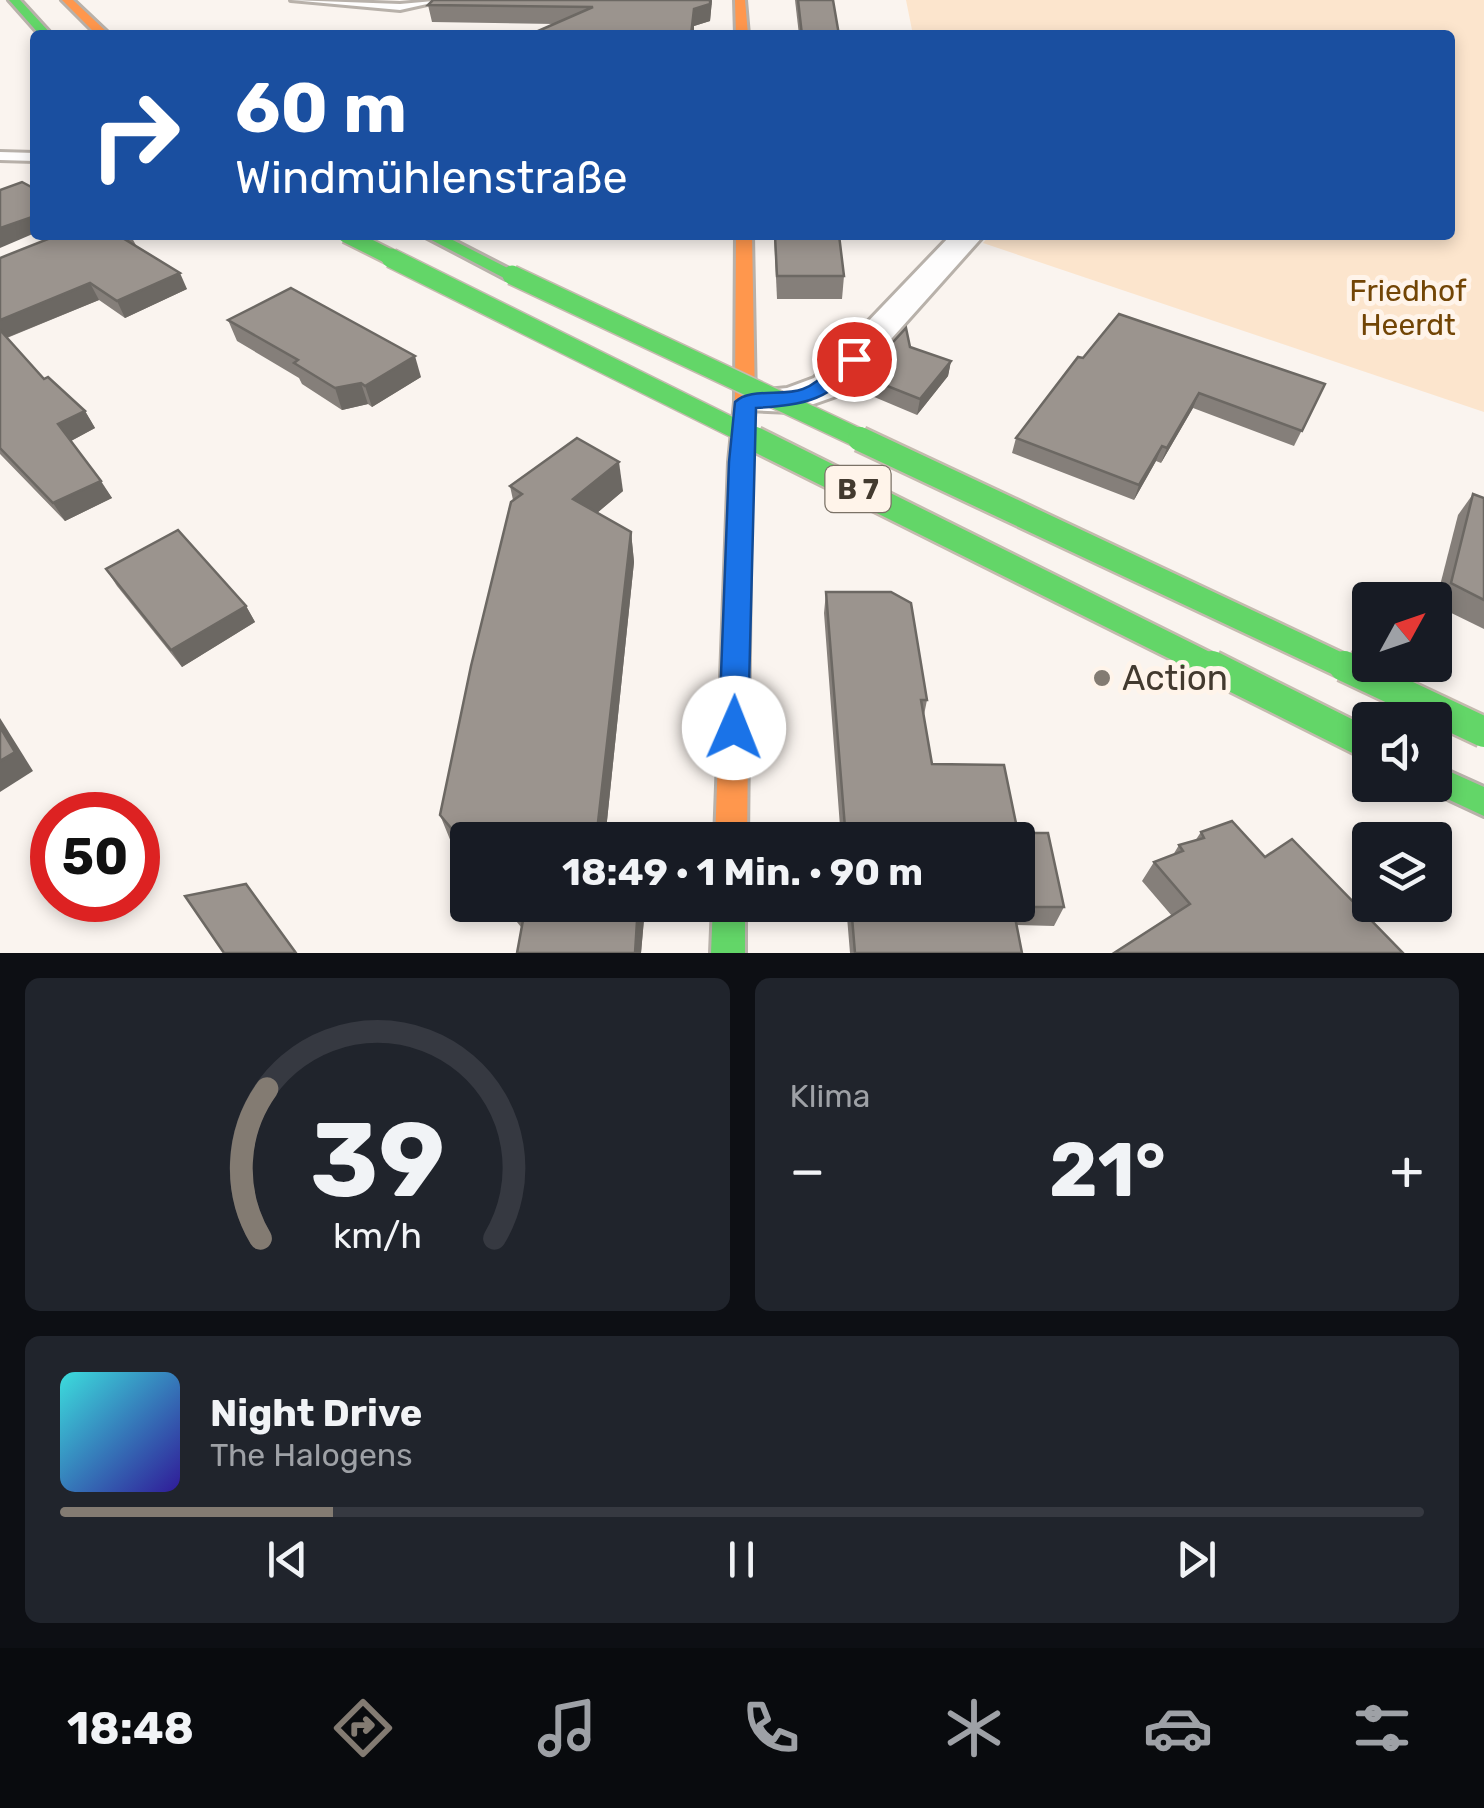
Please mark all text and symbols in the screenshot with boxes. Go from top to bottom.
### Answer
text: 60 m [235,67,407,150]
icon: right [70,70,200,200]
text: Windmühlenstraße [235,151,628,204]
park label: Friedhof Heerdt [1349,273,1467,343]
pin [812,317,897,402]
icon: arrive [827,332,882,387]
road number: B 7 [826,466,890,512]
north arrow [1352,582,1452,682]
map controls [1352,582,1452,922]
place label: Action [1122,657,1228,699]
marker: Action [1091,667,1113,689]
position arrow [682,676,786,780]
button: sound [1352,702,1452,802]
speed limit sign: 50 [30,792,160,922]
button: layers [1352,822,1452,922]
text: 18:49 · 1 Min. · 90 m [562,849,923,895]
text: Klima [790,1077,870,1115]
text: 39 [310,1099,445,1222]
text: 21° [1049,1126,1166,1215]
text: − [790,1138,825,1203]
text: + [1390,1138,1424,1203]
text: km/h [333,1215,422,1257]
text: Night Drive [210,1390,422,1436]
text: The Halogens [210,1436,413,1474]
icon: previous [260,1532,315,1587]
icon: pause [714,1532,769,1587]
icon: next [1169,1532,1224,1587]
icon: directions [328,1693,398,1763]
icon: music [532,1693,602,1763]
icon: phone [736,1693,806,1763]
icon: climate [939,1693,1009,1763]
icon: car [1143,1693,1213,1763]
icon: filters [1347,1693,1417,1763]
text: 18:48 [67,1702,194,1755]

